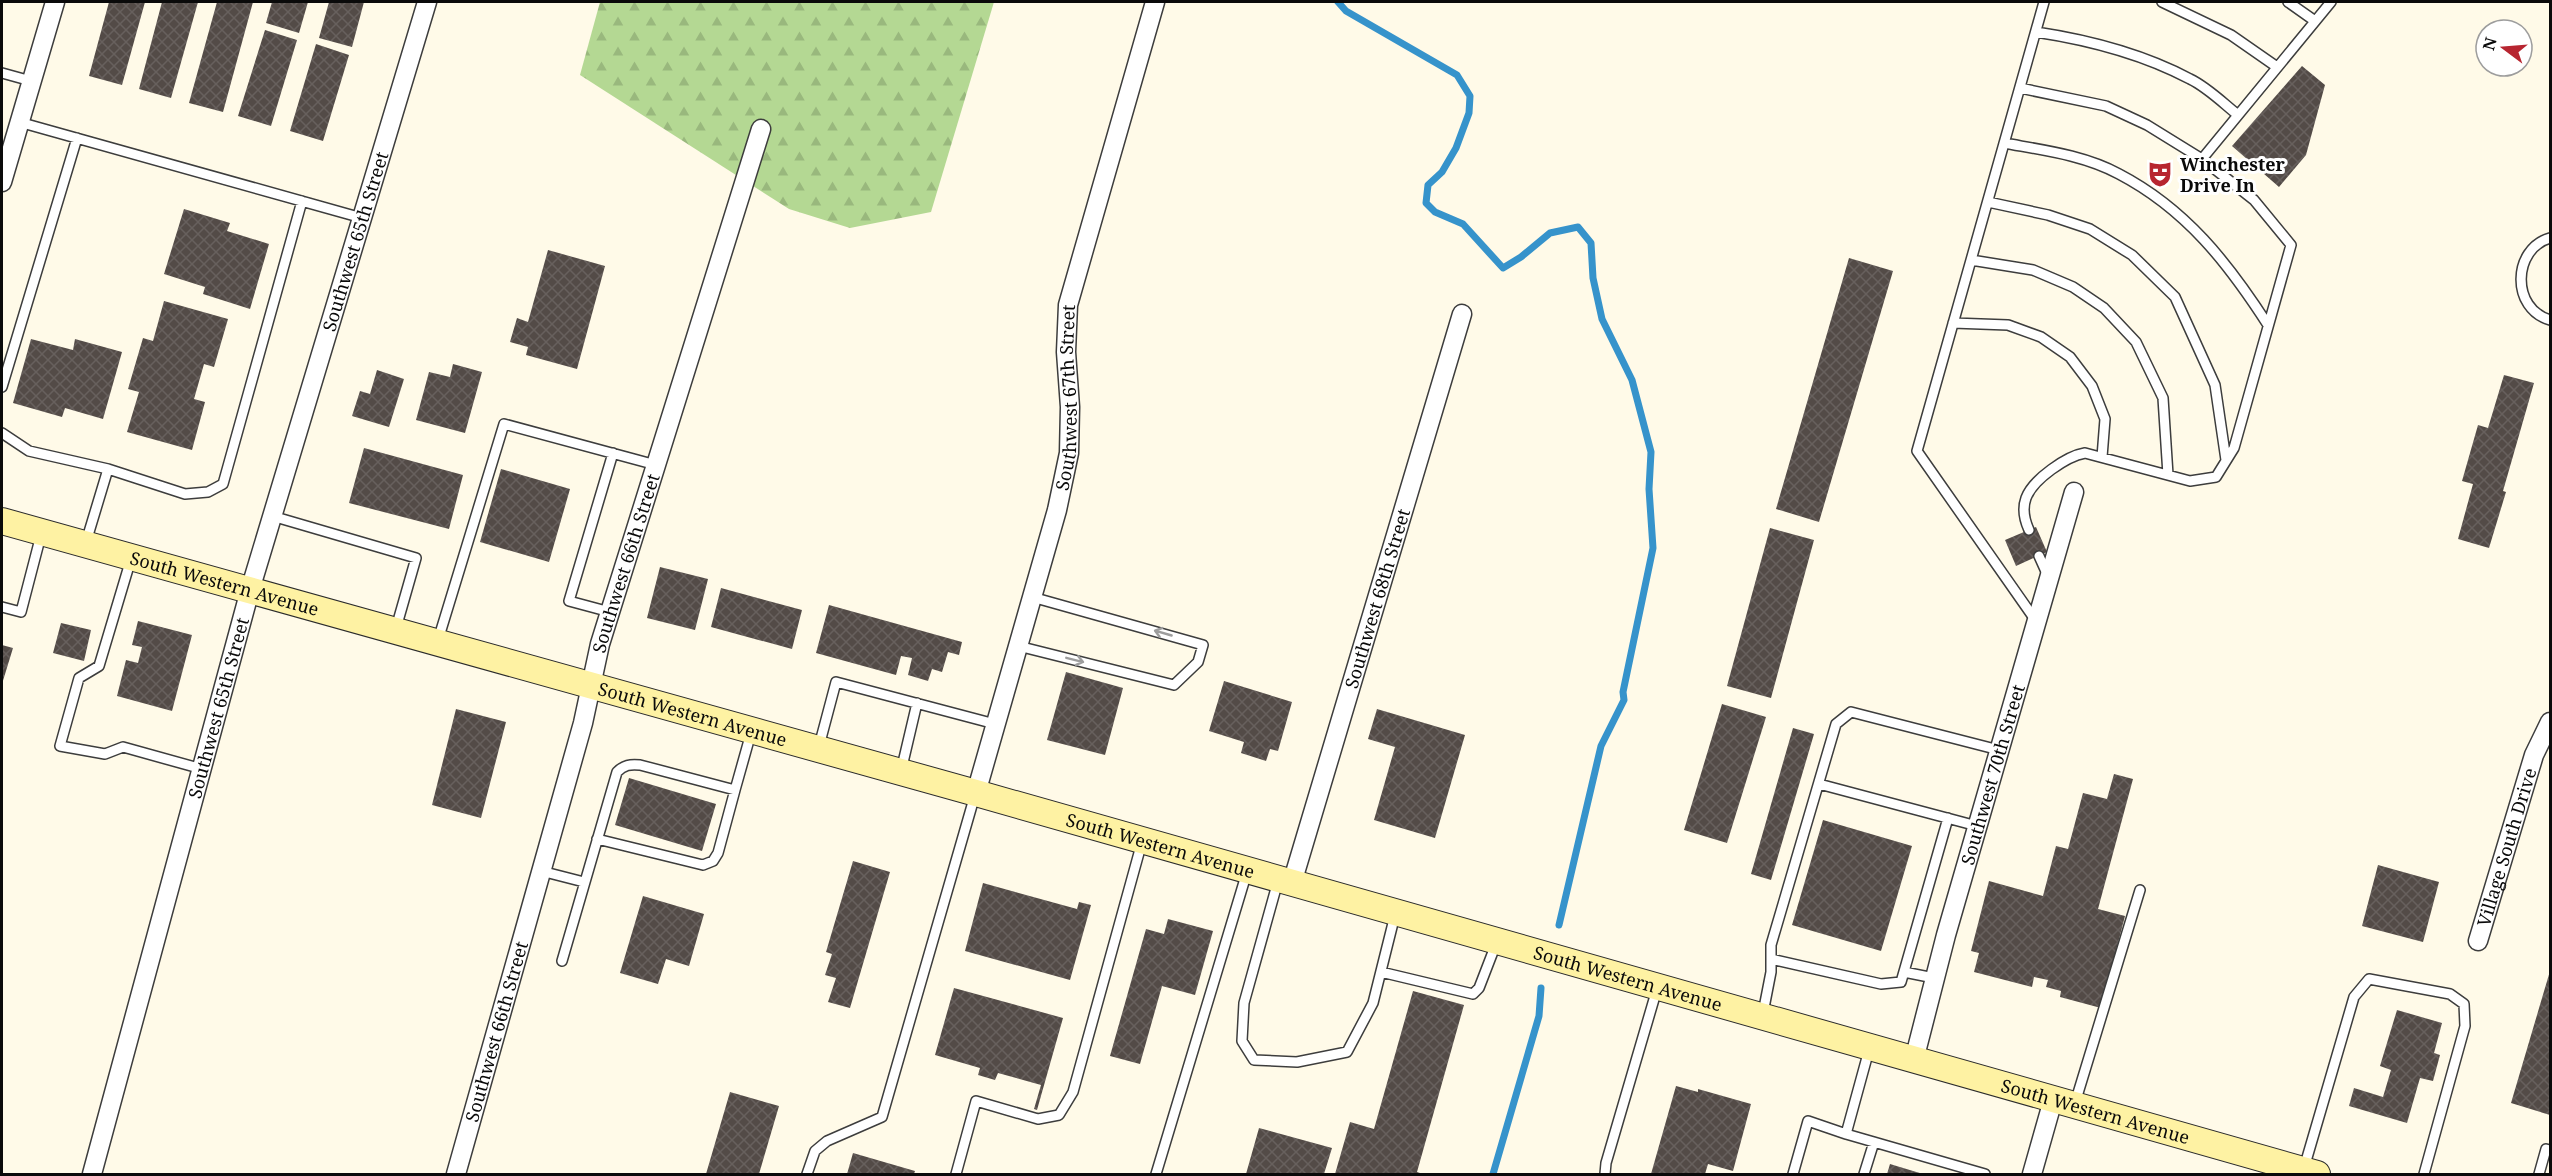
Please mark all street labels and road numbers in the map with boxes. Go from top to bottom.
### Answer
street label: Southwest 65th Street [317,149,393,334]
street label: Southwest 67th Street [1049,304,1082,493]
street label: Southwest 66th Street [586,471,665,655]
street label: Southwest 68th Street [1339,506,1415,691]
street label: South Western Avenue [127,545,322,621]
street label: Southwest 65th Street [182,615,254,801]
street label: South Western Avenue [596,676,790,752]
street label: Southwest 70th Street [1955,682,2030,868]
street label: Village South Drive [2471,765,2541,930]
street label: South Western Avenue [1063,807,1257,884]
street label: Southwest 66th Street [459,938,533,1125]
street label: South Western Avenue [1531,940,1725,1016]
street label: South Western Avenue [1998,1073,2192,1149]

